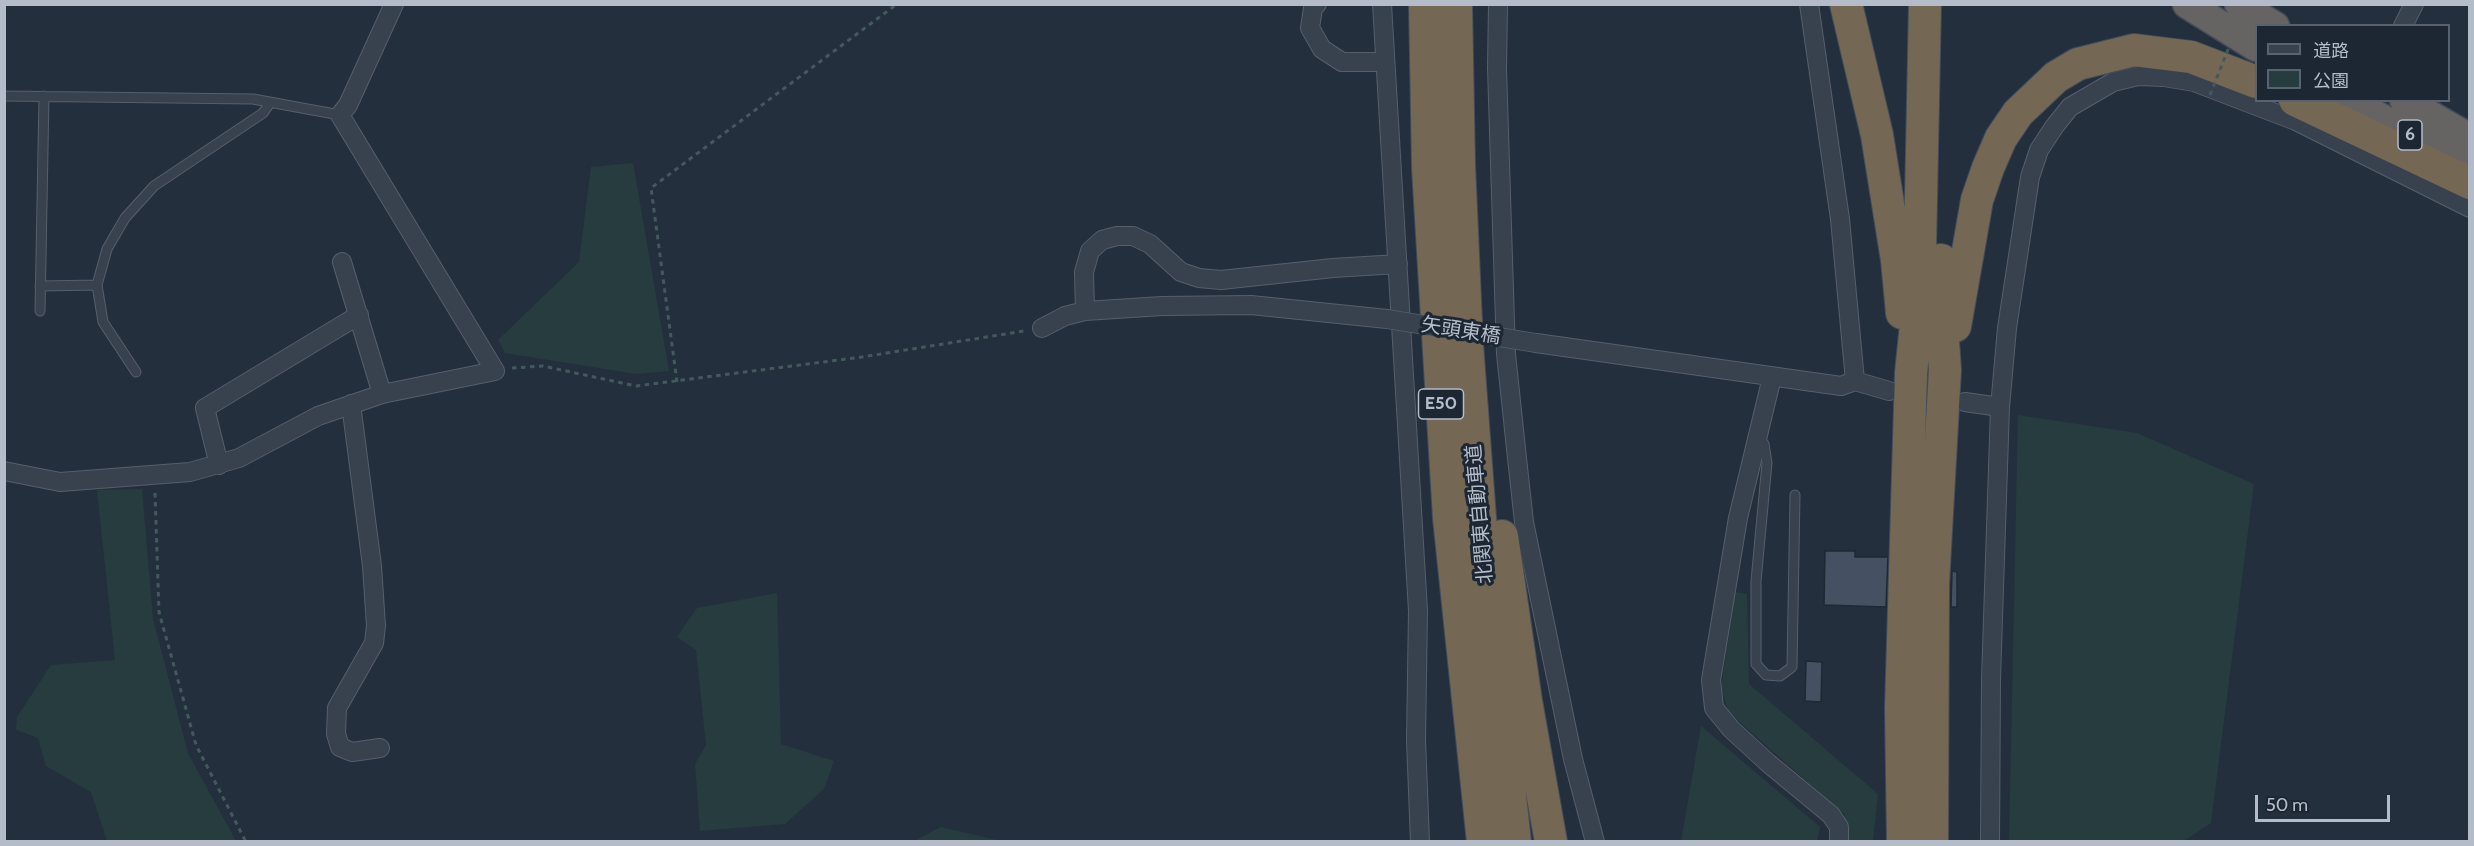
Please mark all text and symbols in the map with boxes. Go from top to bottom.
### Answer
legend [2255,24,2450,102]
text: 道路 [2313,40,2349,62]
text: 公園 [2313,70,2349,92]
road number: 6 [2398,120,2422,150]
street label: 矢頭東橋 [1420,313,1502,349]
road number: E50 [1418,389,1464,419]
street label: 北関東自動車道 [1462,443,1498,585]
scale bar [2258,783,2393,821]
text: 50 m [2266,794,2308,816]

